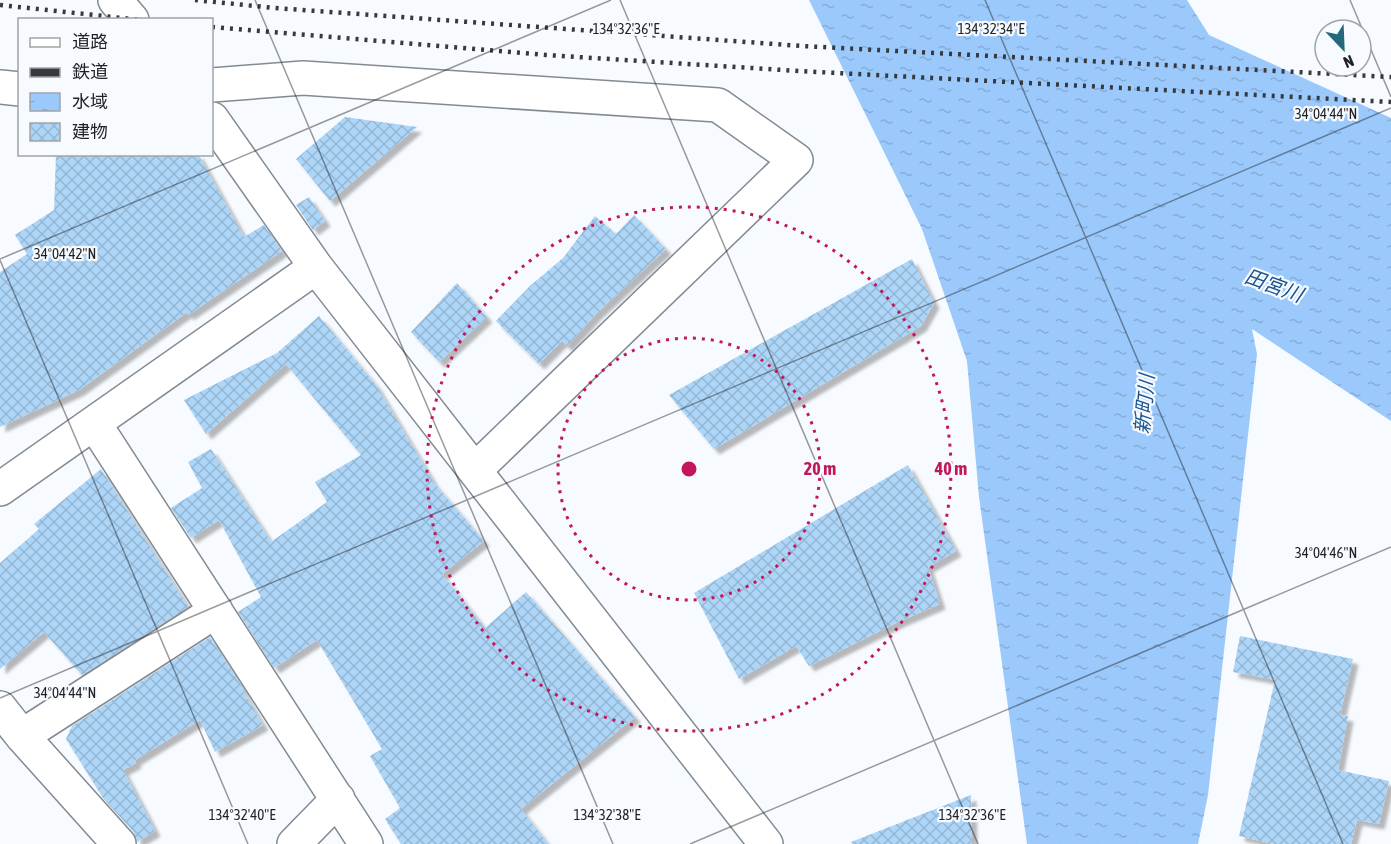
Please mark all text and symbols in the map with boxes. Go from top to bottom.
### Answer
legend [18,18,213,156]
north arrow [1313,18,1373,78]
text: 134°32'36"E [592,20,660,37]
text: 134°32'34"E [957,20,1025,37]
text: 道路 [72,31,108,52]
text: N [1341,52,1357,72]
text: 鉄道 [72,61,108,82]
text: 水域 [72,91,108,112]
text: 34°04'44"N [1295,105,1357,122]
text: 建物 [72,121,108,142]
text: 34°04'42"N [34,245,96,262]
water label: 田宮川 [1242,264,1308,307]
water label: 新町川 [1130,371,1158,435]
text: 20 m [804,458,836,479]
text: 40 m [934,458,967,479]
centre of rings [679,459,699,479]
text: 34°04'46"N [1295,544,1357,561]
text: 34°04'44"N [34,684,96,701]
text: 134°32'40"E [208,806,276,823]
text: 134°32'38"E [573,806,641,823]
text: 134°32'36"E [938,806,1006,823]

